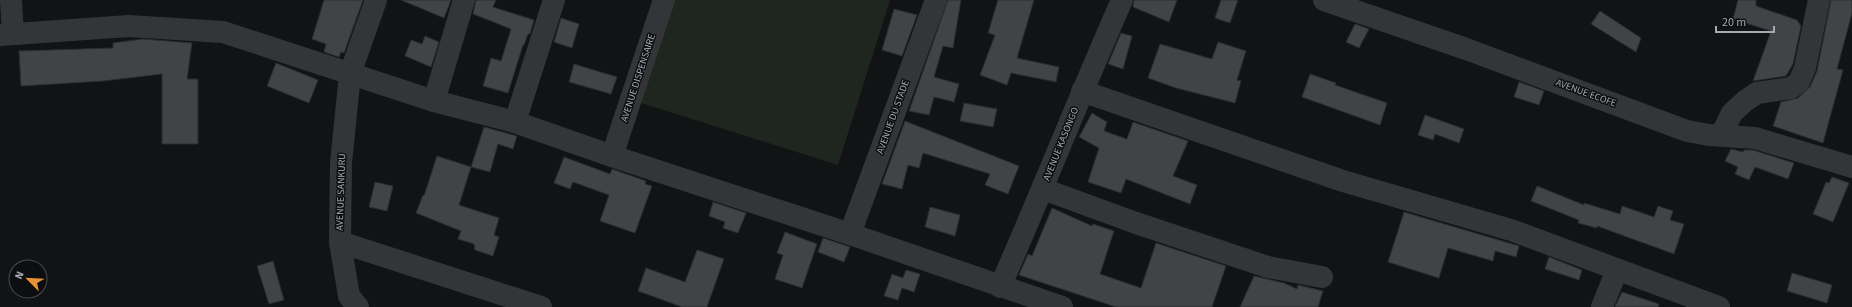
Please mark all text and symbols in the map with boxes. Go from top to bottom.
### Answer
scale bar [1716,8,1774,34]
text: 20 m [1722,14,1746,31]
street label: AVENUE DISPENSAIRE [617,32,659,124]
street label: AVENUE ECOFE [1554,76,1618,110]
street label: AVENUE DU STADE [873,78,913,156]
street label: AVENUE KASONGO [1040,105,1082,183]
street label: AVENUE SANKURU [333,153,349,231]
north arrow [8,259,48,299]
text: N [11,269,28,282]

